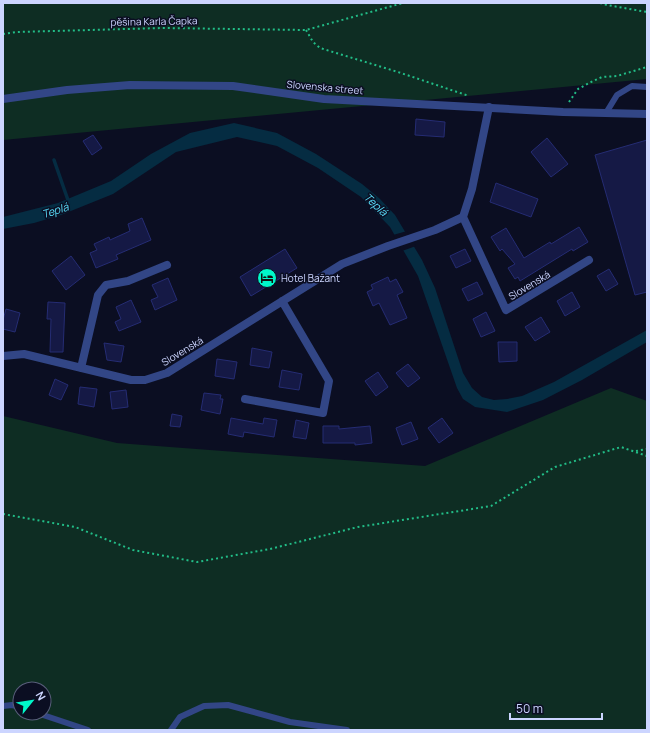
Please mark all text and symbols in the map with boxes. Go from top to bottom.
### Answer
street label: pěšina Karla Čapka [110,13,198,29]
street label: Slovenska street [286,77,364,97]
water label: Teplá [361,189,392,219]
water label: Teplá [40,198,71,221]
hotel icon: Hotel Bažant [256,267,278,289]
street label: Slovenská [505,267,553,303]
place label: Hotel Bažant [281,271,340,285]
street label: Slovenská [158,333,206,369]
north arrow [12,681,52,721]
text: N [33,689,50,703]
scale bar [510,695,602,721]
text: 50 m [516,700,543,717]

